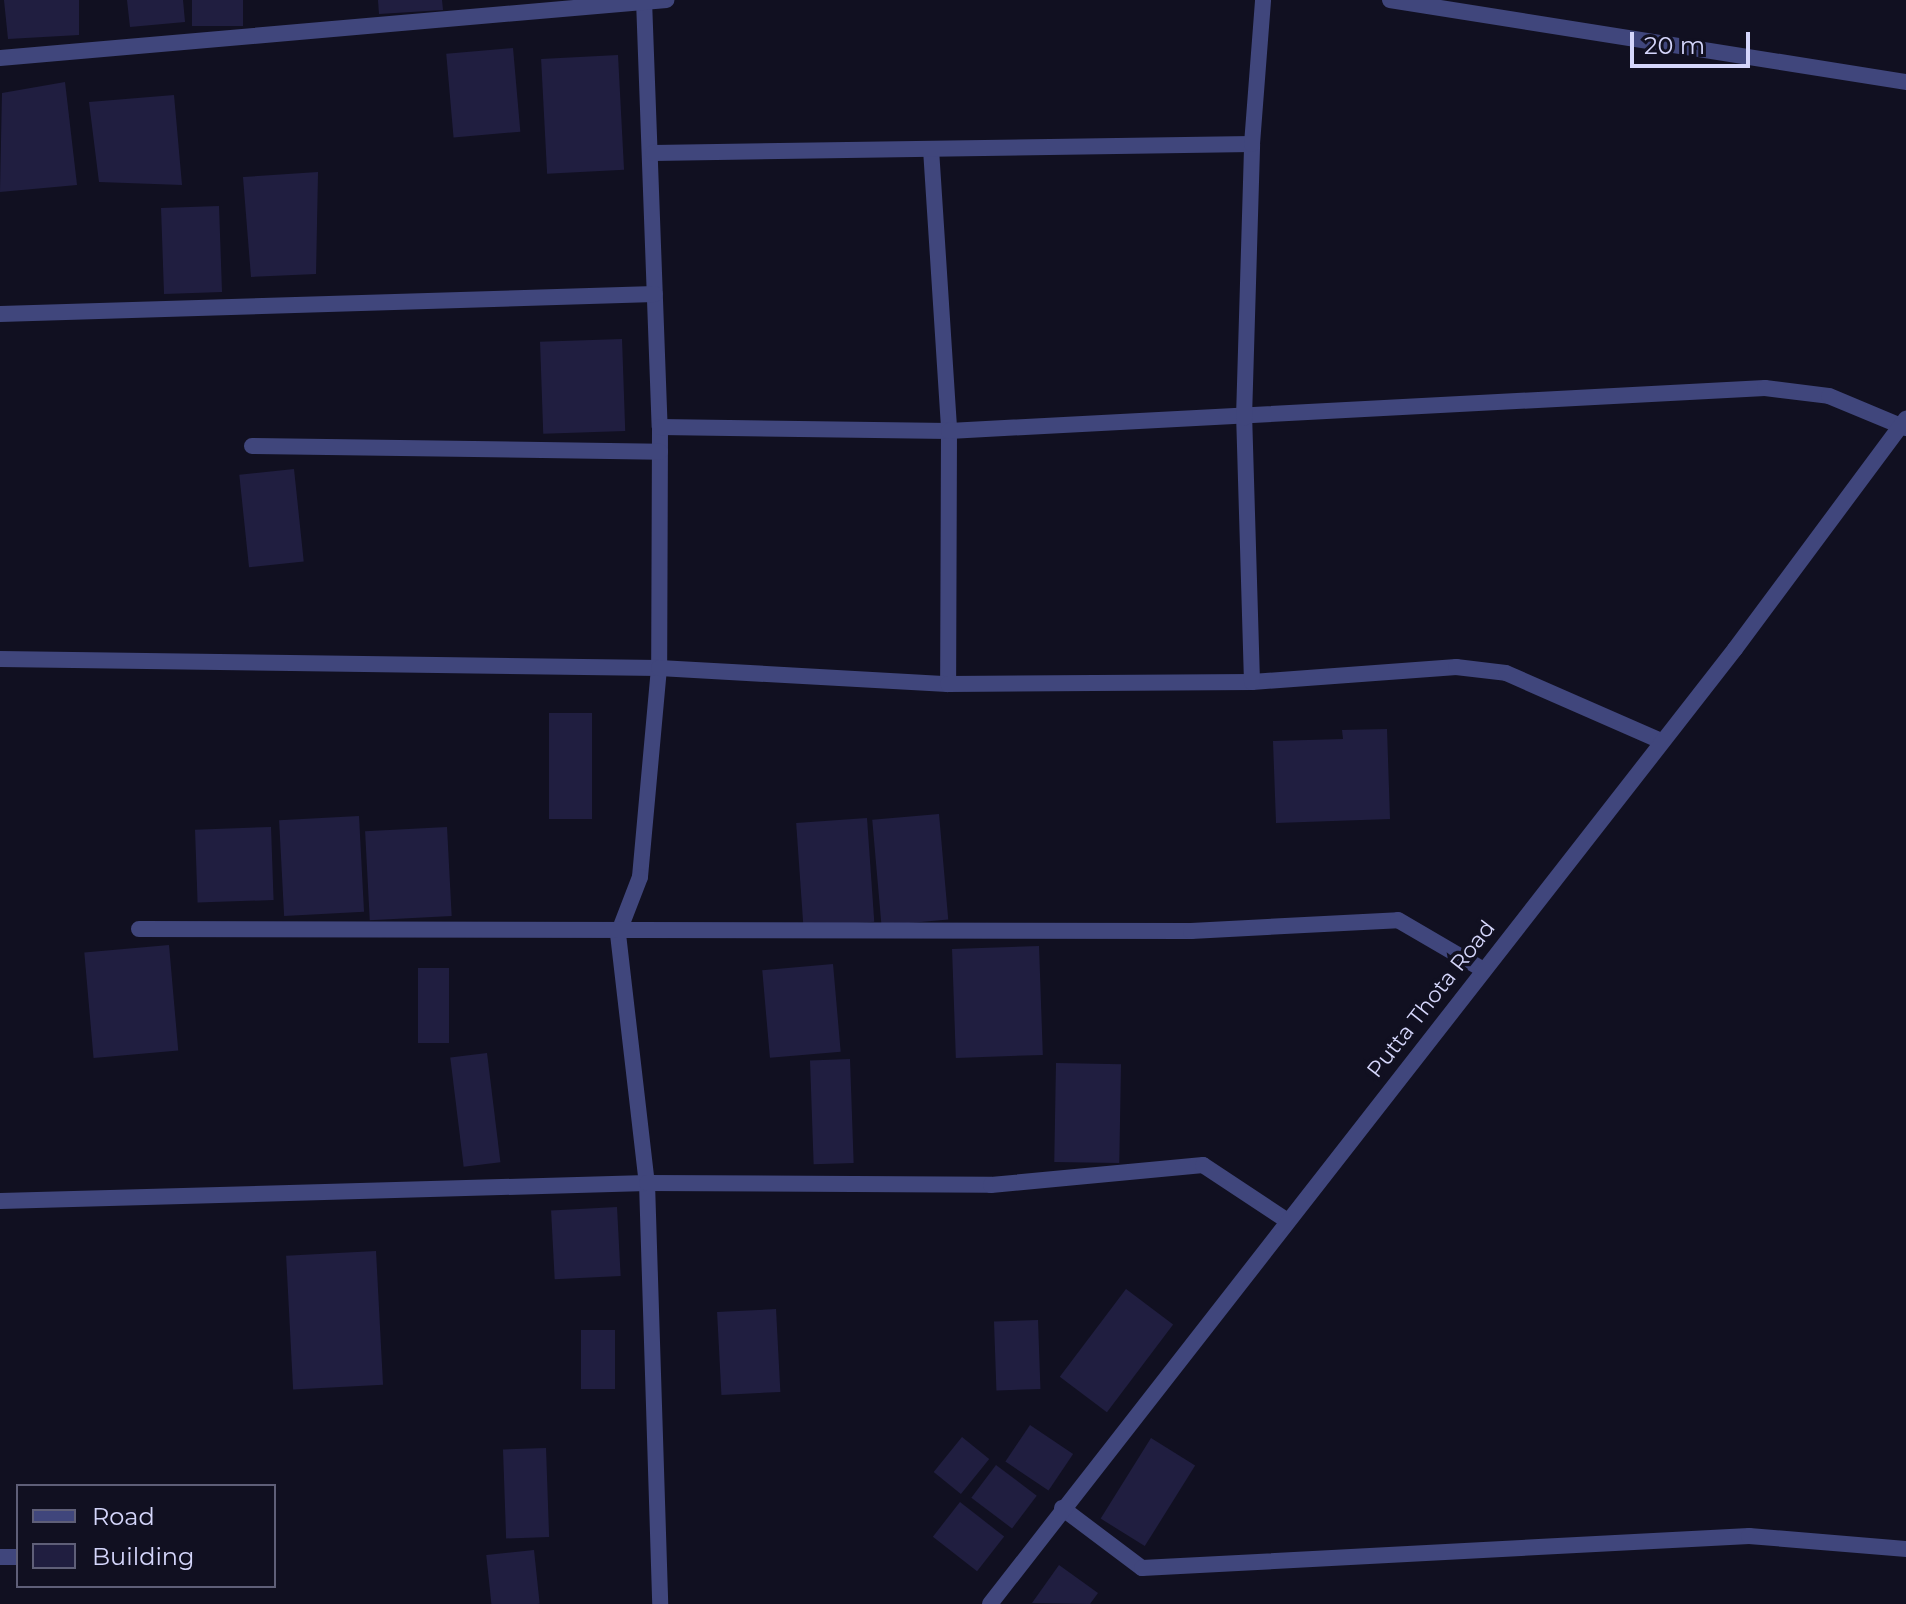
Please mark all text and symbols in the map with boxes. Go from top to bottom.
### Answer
scale bar [1634,16,1754,66]
text: 20 m [1644,31,1705,60]
street label: Putta Thota Road [1361,915,1501,1083]
legend [16,1484,276,1588]
text: Road [92,1502,155,1531]
text: Building [92,1542,195,1571]

